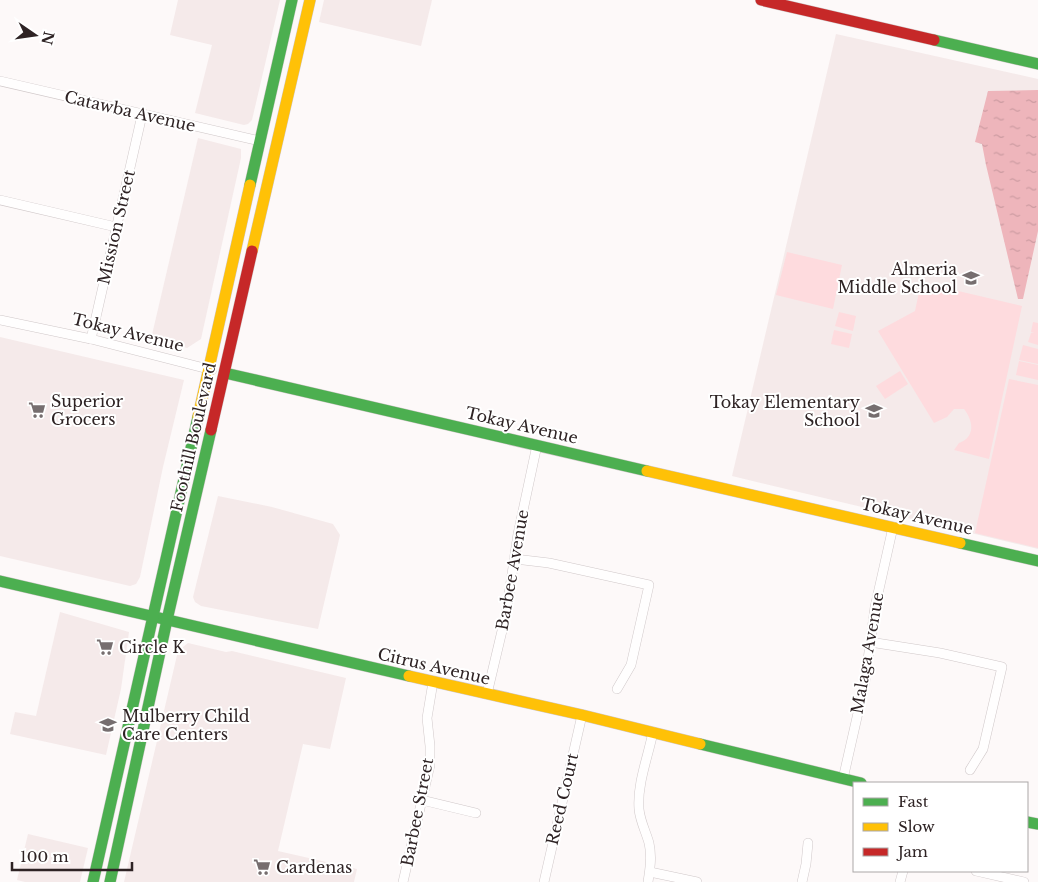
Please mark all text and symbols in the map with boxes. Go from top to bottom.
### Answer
north arrow [10,10,60,60]
text: N [37,29,58,46]
street label: Catawba Avenue [62,86,198,136]
street label: Mission Street [93,168,139,286]
place label: Almeria Middle School [838,259,957,297]
school or university icon: Almeria Middle School [961,268,981,288]
street label: Tokay Avenue [70,308,186,356]
street label: Foothill Boulevard [166,360,220,514]
place label: Superior Grocers [51,391,124,429]
place label: Tokay Elementary School [710,392,861,430]
supermarket icon: Superior Grocers [27,400,47,420]
school or university icon: Tokay Elementary School [864,401,884,421]
street label: Tokay Avenue [464,402,580,448]
street label: Tokay Avenue [859,493,975,539]
street label: Barbee Avenue [492,508,532,632]
street label: Malaga Avenue [846,590,888,716]
supermarket icon: Circle K [95,637,115,657]
place label: Circle K [119,637,185,657]
street label: Citrus Avenue [376,643,492,689]
place label: Mulberry Child Care Centers [122,706,250,744]
school or university icon: Mulberry Child Care Centers [98,715,118,735]
street label: Reed Court [542,751,582,847]
street label: Barbee Street [397,756,437,868]
legend [853,782,1028,872]
text: Fast [898,792,929,811]
text: Slow [898,817,935,836]
scale bar [12,840,132,872]
text: Jam [896,842,928,861]
text: 100 m [20,847,69,866]
supermarket icon: Cardenas [252,857,272,877]
place label: Cardenas [276,857,352,877]

